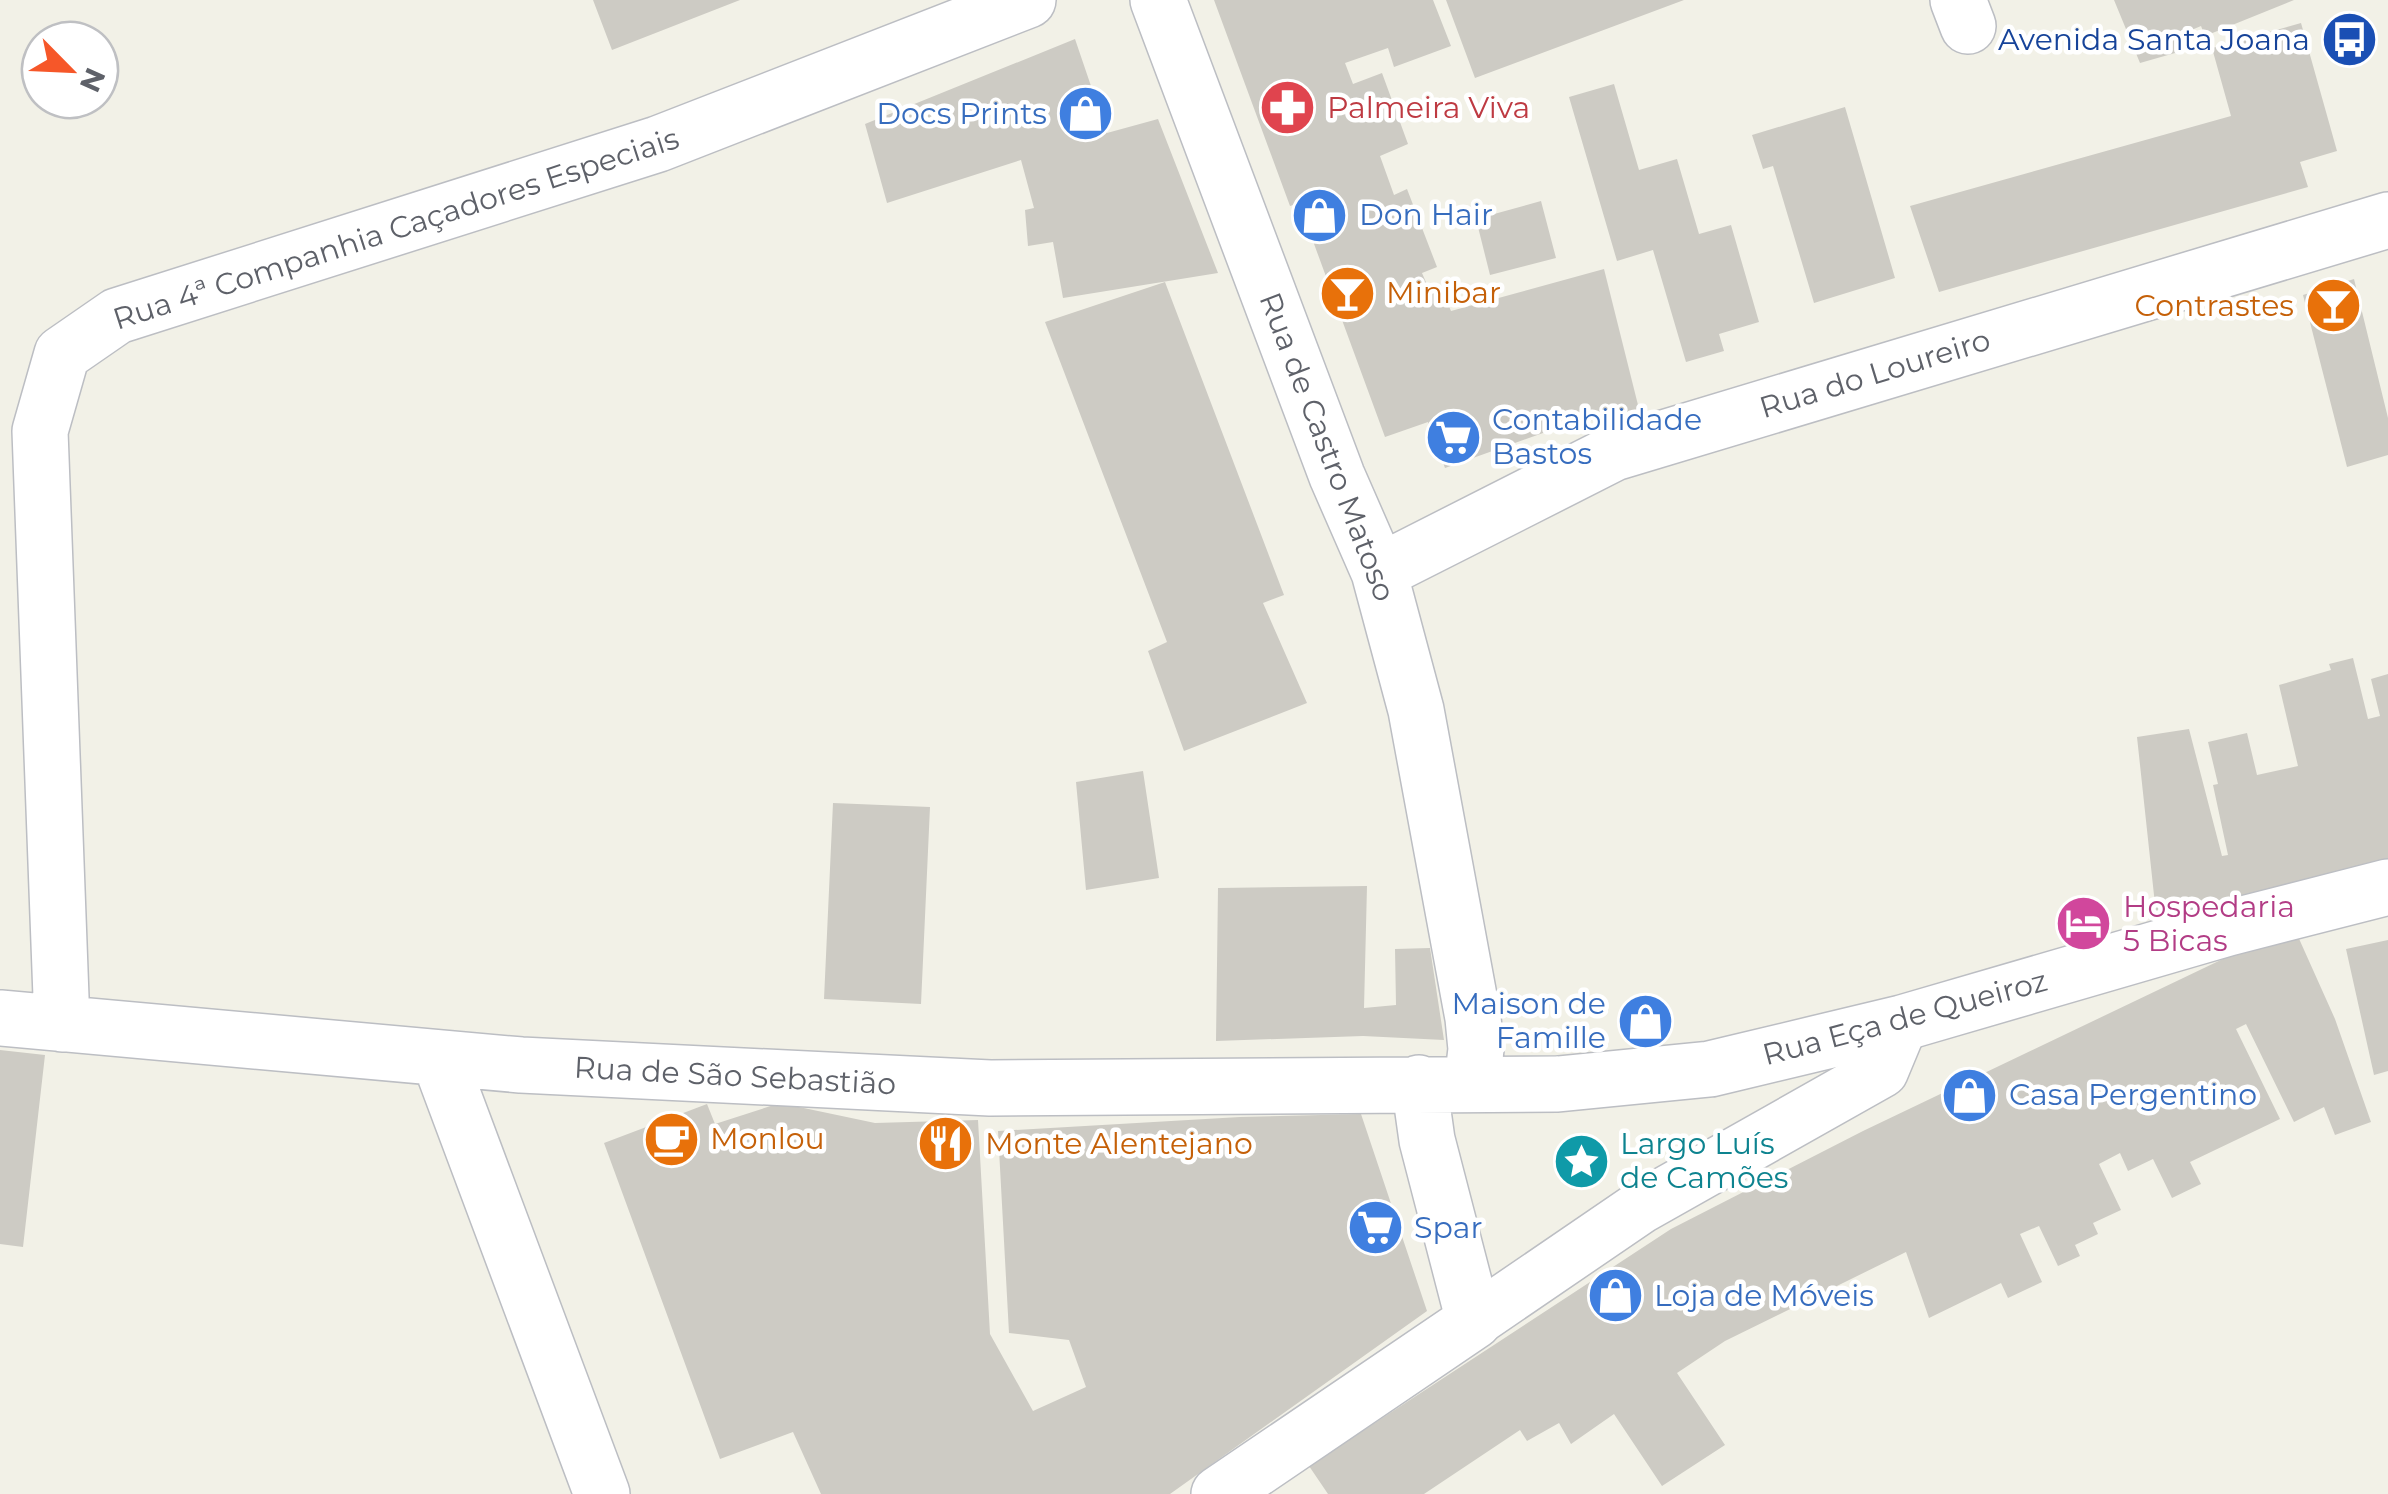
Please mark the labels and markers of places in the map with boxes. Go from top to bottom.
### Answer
bus stop icon: Avenida Santa Joana [2319,10,2379,70]
place label: Avenida Santa Joana [1998,21,2310,58]
pharmacy icon: Palmeira Viva [1258,78,1318,138]
shop icon: Docs Prints [1056,84,1116,144]
place label: Palmeira Viva [1327,89,1530,126]
place label: Docs Prints [876,95,1047,132]
shop icon: Don Hair [1290,185,1350,245]
place label: Don Hair [1359,196,1493,233]
bar icon: Minibar [1317,263,1377,323]
place label: Minibar [1386,274,1501,311]
bar icon: Contrastes [2303,276,2363,336]
place label: Contrastes [2135,287,2294,324]
place label: Contabilidade Bastos [1492,401,1702,472]
supermarket icon: Contabilidade Bastos [1423,407,1483,467]
place label: Hospedaria 5 Bicas [2123,888,2295,959]
hotel icon: Hospedaria 5 Bicas [2054,894,2114,954]
place label: Maison de Famille [1452,985,1606,1056]
shop icon: Maison de Famille [1615,991,1675,1051]
shop icon: Casa Pergentino [1940,1065,2000,1125]
place label: Casa Pergentino [2009,1076,2257,1113]
cafe icon: Monlou [641,1109,701,1169]
restaurant icon: Monte Alentejano [916,1114,976,1174]
place label: Monlou [710,1120,825,1157]
place label: Monte Alentejano [985,1125,1253,1162]
place label: Largo Luís de Camões [1620,1125,1788,1196]
place icon: Largo Luís de Camões [1551,1131,1611,1191]
supermarket icon: Spar [1345,1198,1405,1258]
place label: Spar [1414,1209,1482,1246]
shop icon: Loja de Móveis [1585,1266,1645,1326]
place label: Loja de Móveis [1654,1277,1874,1314]

